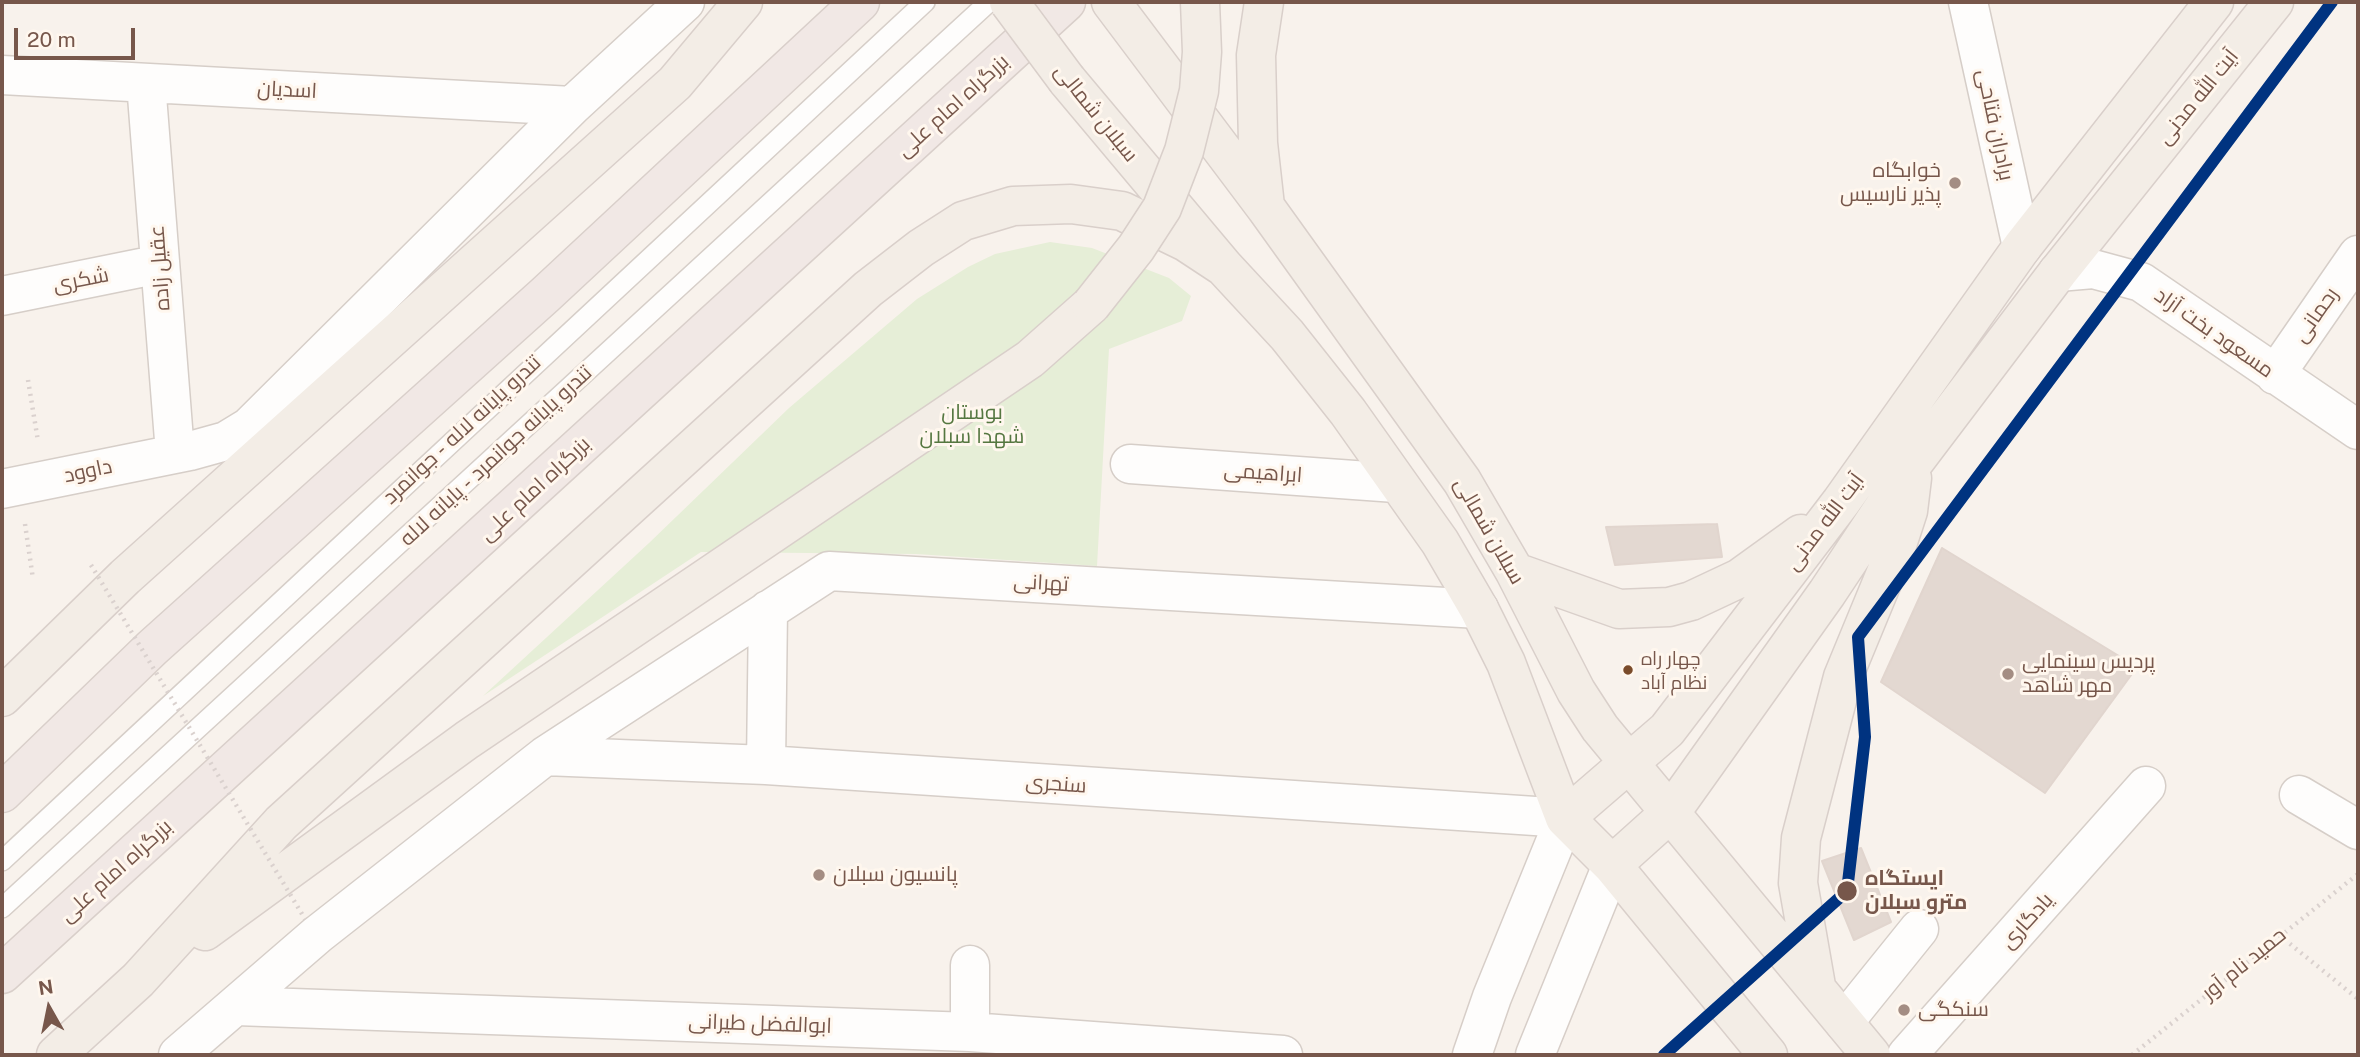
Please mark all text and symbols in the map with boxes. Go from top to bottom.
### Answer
scale bar [18,14,138,58]
text: 20 m [27,27,76,52]
street label: آیت الله مدنی [2152,44,2244,150]
street label: بزرگراه امام علی [892,49,1014,163]
street label: سبلان شمالی [1049,59,1143,167]
street label: برادران فتاحی [1971,67,2019,183]
street label: اسدیان [256,76,318,104]
place label: خوابگاه پذیر نارسیس [1840,158,1941,208]
marker: خوابگاه پذیر نارسیس [1947,175,1963,191]
street label: عقیل زاده [144,225,176,311]
street label: شکری [51,262,111,298]
street label: رحمانی [2288,282,2344,348]
street label: مسعود بخت آزاد [2150,283,2278,383]
street label: تندرو پایانه لاله - جوانمرد [378,350,546,510]
street label: تندرو پایانه جوانمرد - پایانه لاله [395,360,597,552]
park label: بوستان شهدا سبلان [920,400,1024,450]
street label: بزرگراه امام علی [475,431,595,547]
street label: داوود [62,454,114,488]
street label: ابراهیمی [1223,458,1303,488]
street label: آیت الله مدنی [1780,468,1870,576]
street label: سبلان شمالی [1448,473,1530,589]
street label: تهرانی [1013,569,1069,597]
place label: چهار راه نظام آباد [1641,648,1707,692]
place label: پردیس سینمایی مهر شاهد [2022,649,2155,699]
marker: چهار راه نظام آباد [1621,663,1635,677]
marker: پردیس سینمایی مهر شاهد [2000,666,2016,682]
street label: سنجری [1025,769,1087,799]
street label: بزرگراه امام علی [55,814,177,928]
place label: پانسیون سبلان [833,862,957,888]
place label: ایستگاه مترو سبلان [1865,866,1967,916]
marker: پانسیون سبلان [811,867,827,883]
marker: ایستگاه مترو سبلان [1835,879,1859,903]
street label: یادگاری [1995,888,2059,954]
street label: حمید نام آور [2197,922,2291,1006]
north arrow [14,973,84,1043]
text: N [37,975,55,999]
place label: سنکگی [1918,997,1989,1023]
marker: سنکگی [1896,1002,1912,1018]
street label: ابوالفضل طیرانی [688,1009,832,1039]

